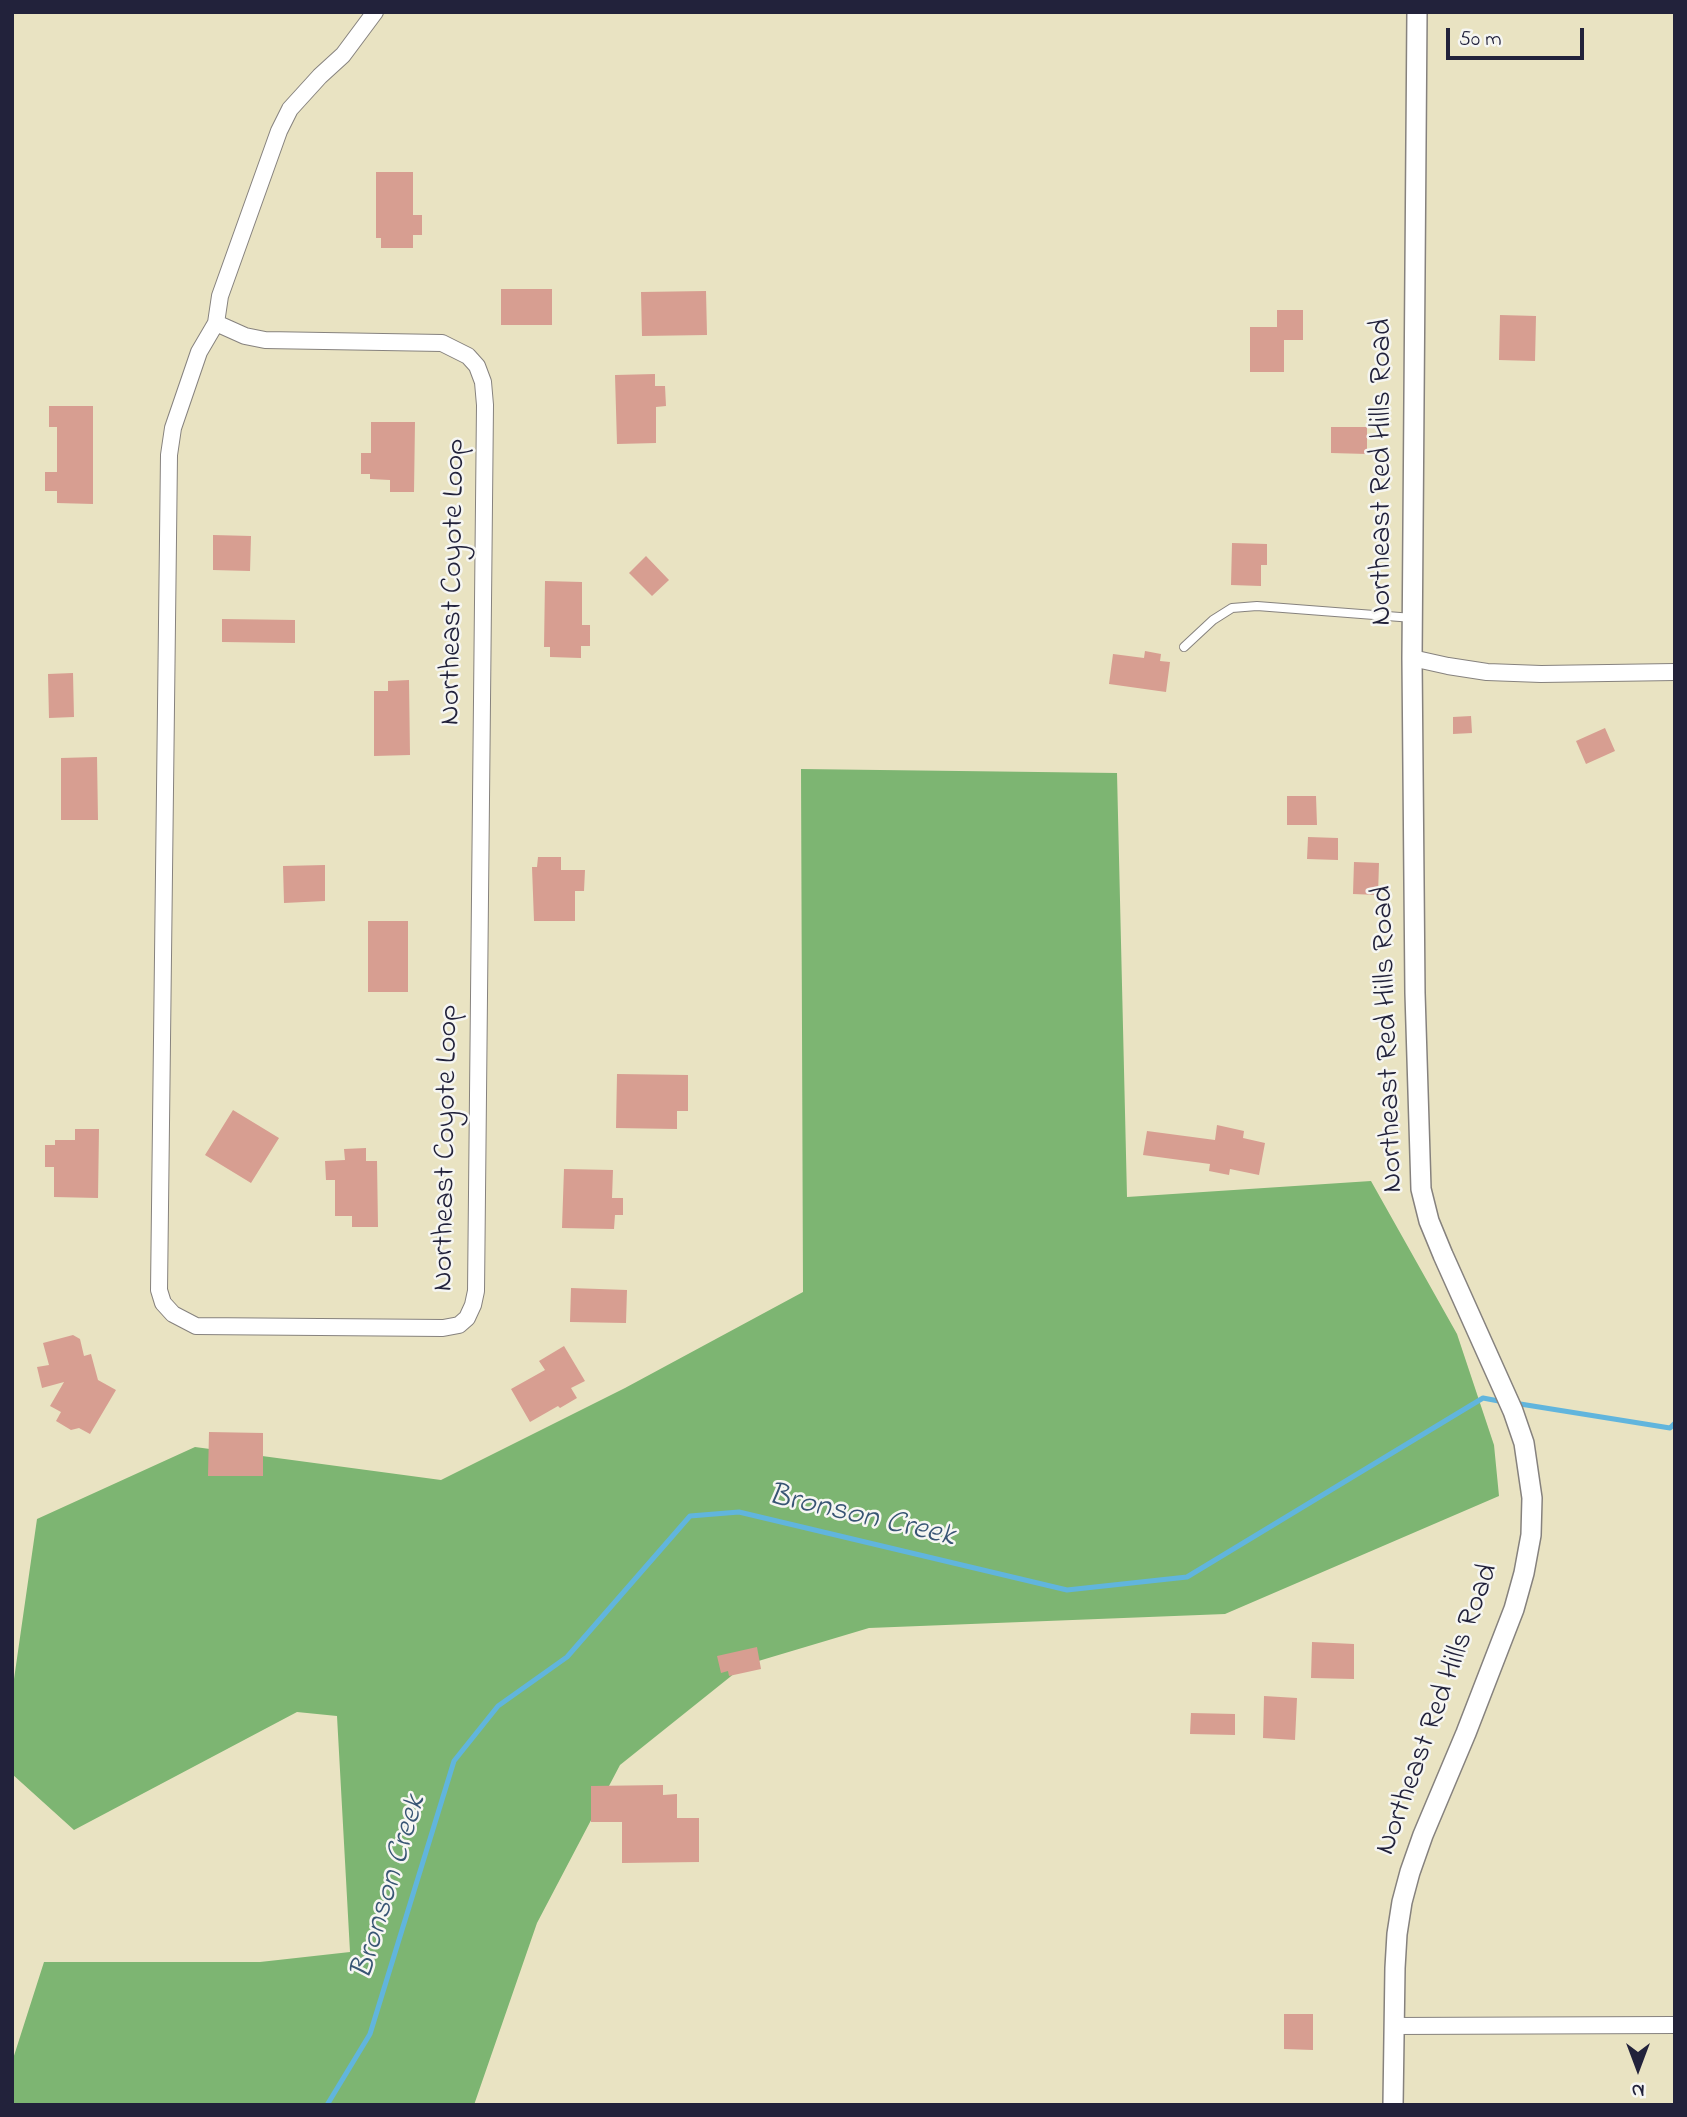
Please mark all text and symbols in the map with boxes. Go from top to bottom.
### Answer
scale bar [1449,14,1587,58]
text: 50 m [1459,25,1502,55]
street label: Northeast Red Hills Road [1366,318,1402,626]
street label: Northeast Coyote Loop [434,438,476,726]
street label: Northeast Red Hills Road [1367,885,1413,1193]
street label: Northeast Coyote Loop [427,1004,469,1292]
water label: Bronson Creek [764,1478,958,1558]
street label: Northeast Red Hills Road [1370,1559,1508,1861]
water label: Bronson Creek [345,1791,437,1985]
north arrow [1603,2033,1673,2103]
text: N [1632,2076,1644,2103]

